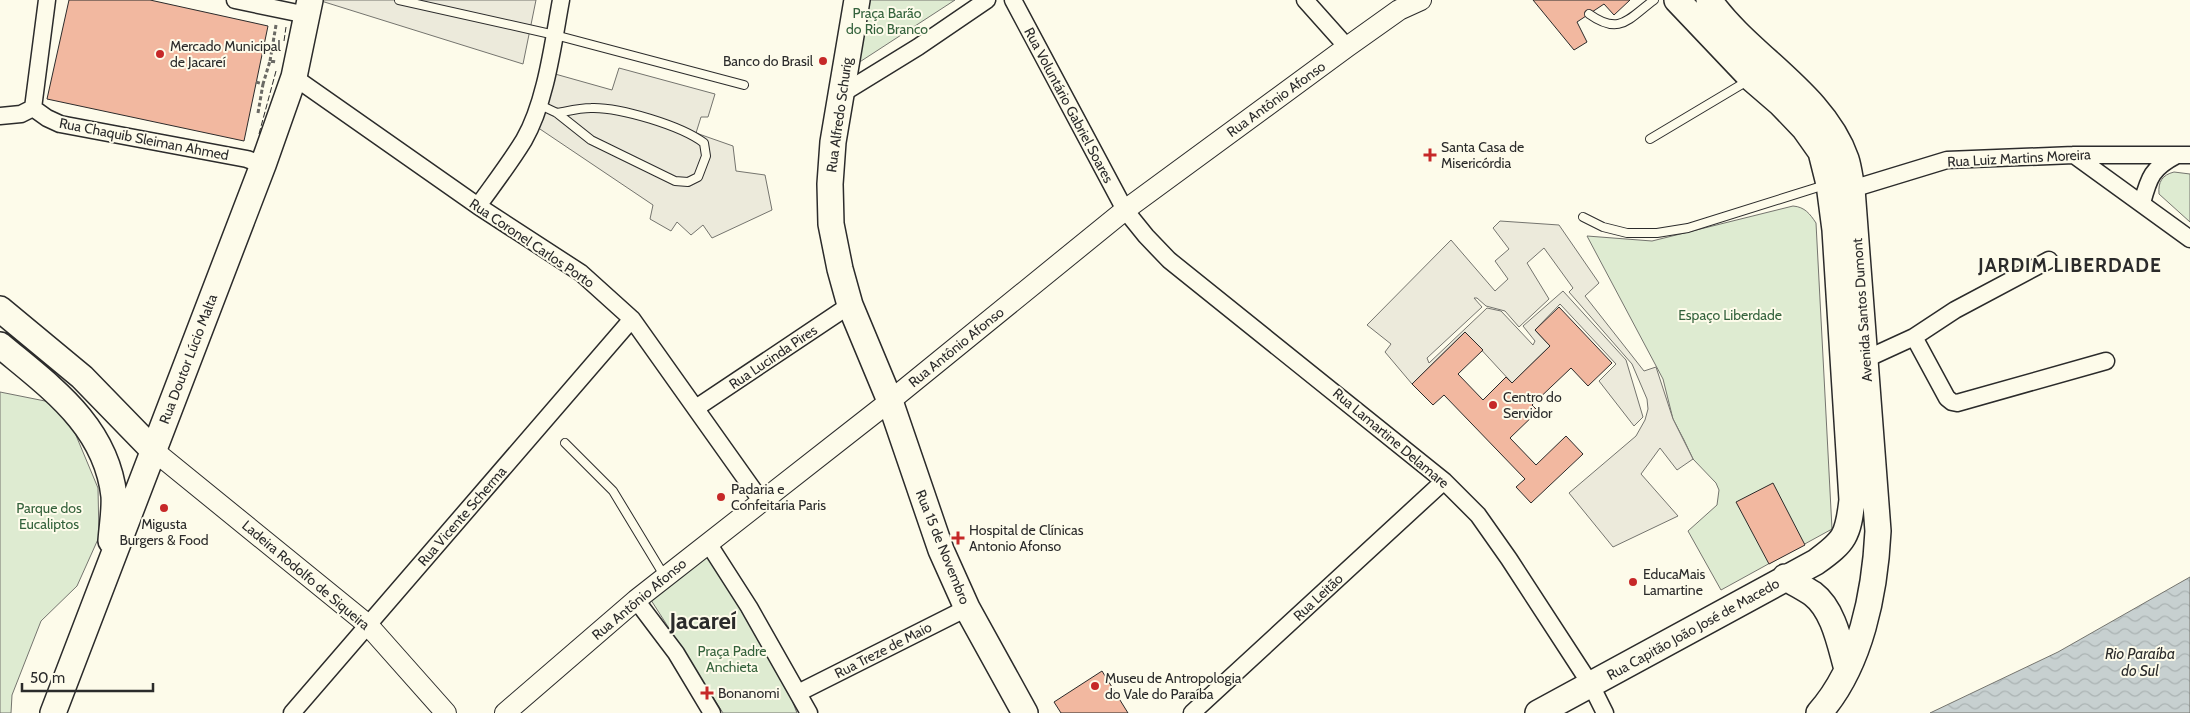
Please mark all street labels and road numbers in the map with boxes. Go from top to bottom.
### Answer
street label: Rua Voluntário Gabriel Soares [1020,24,1118,186]
street label: Rua Alfredo Schurig [822,55,856,174]
street label: Rua Antônio Afonso [1223,57,1329,141]
street label: Rua Chaquib Sleiman Ahmed [58,114,230,164]
street label: Rua Luiz Martins Moreira [1947,145,2091,171]
street label: Rua Coronel Carlos Porto [466,194,598,292]
street label: Avenida Santos Dumont [1848,237,1876,383]
street label: Rua Doutor Lúcio Malta [155,291,221,426]
street label: Rua Antônio Afonso [905,303,1008,391]
street label: Rua Lucinda Pires [725,321,821,393]
street label: Rua Lamartine Delamare [1329,384,1453,492]
street label: Rua Vicente Scherma [414,462,510,570]
street label: Rua 15 de Novembro [912,487,974,607]
street label: Ladeira Rodolfo de Siqueira [238,516,374,634]
street label: Rua Antônio Afonso [588,554,690,644]
street label: Rua Leitão [1289,569,1347,625]
street label: Rua Capitão João José de Macedo [1603,574,1783,684]
street label: Rua Treze de Maio [831,618,935,682]

